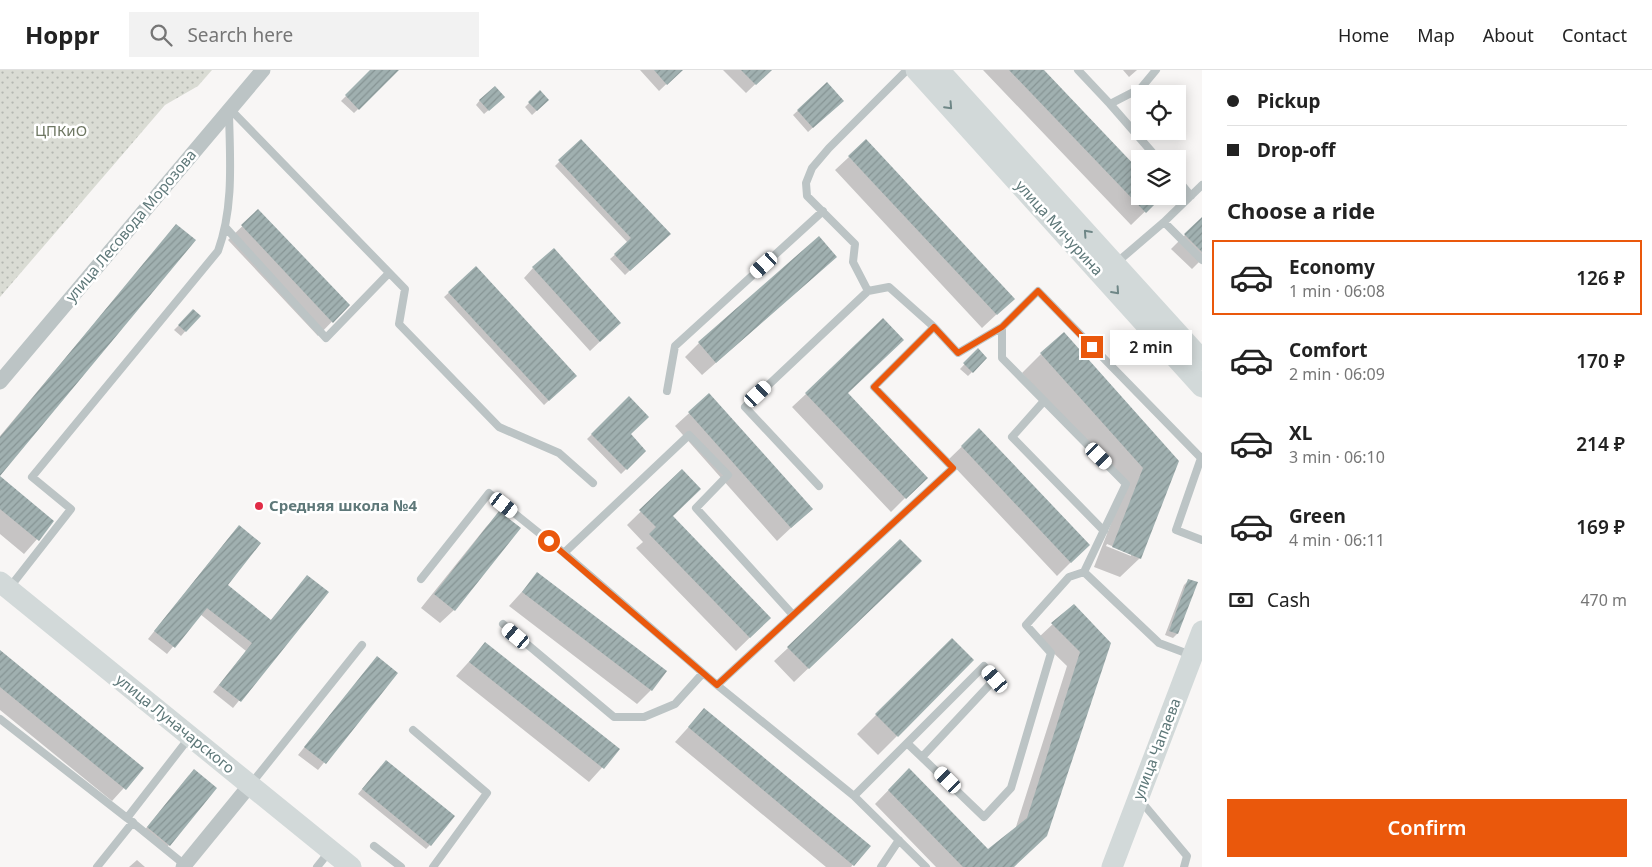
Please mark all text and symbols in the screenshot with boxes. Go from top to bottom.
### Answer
search box [129,12,479,57]
text: Hoppr [25,18,99,51]
icon: search [147,21,175,49]
text: Search here [187,22,293,48]
text: Home [1338,23,1389,47]
text: Map [1417,23,1455,47]
text: About [1483,23,1534,47]
text: Contact [1562,23,1627,47]
map controls [1131,85,1186,205]
button: locate [1131,85,1186,140]
text: Pickup [1257,88,1320,114]
one-way arrow [943,100,952,109]
park label: ЦПКиО [35,120,87,140]
text: Drop-off [1257,137,1336,163]
street label: улица Лесовода Морозова [60,145,200,306]
button: layers [1131,150,1186,205]
street label: улица Мичурина [1012,175,1108,279]
text: Choose a ride [1227,195,1375,225]
one-way arrow [1084,229,1093,238]
car [747,249,780,281]
text: Economy [1289,254,1375,280]
icon: car [1229,255,1274,300]
text: 126 ₽ [1576,265,1625,291]
text: 1 min · 06:08 [1289,280,1385,302]
one-way arrow [1110,286,1119,295]
callout: 2 min [1110,330,1192,364]
route end [1081,336,1103,358]
text: 2 min [1129,336,1173,358]
text: Comfort [1289,337,1368,363]
icon: car [1229,338,1274,383]
text: 170 ₽ [1576,348,1625,374]
text: 2 min · 06:09 [1289,363,1385,385]
car [741,378,774,410]
text: XL [1289,420,1312,446]
icon: car [1229,421,1274,466]
text: 214 ₽ [1576,431,1625,457]
car [1083,440,1114,472]
text: 3 min · 06:10 [1289,446,1385,468]
car [487,490,520,520]
place label: Средняя школа №4 [269,495,417,515]
marker: Средняя школа №4 [253,500,265,512]
text: Green [1289,503,1346,529]
icon: car [1229,504,1274,549]
text: 169 ₽ [1576,514,1625,540]
text: 4 min · 06:11 [1289,529,1385,551]
route start [538,530,560,552]
icon: cash [1227,586,1255,614]
text: Cash [1267,587,1311,613]
text: 470 m [1580,589,1627,611]
car [499,621,532,651]
car [979,663,1010,695]
street label: улица Луначарского [112,669,239,778]
street label: улица Чапаева [1127,695,1185,802]
car [932,764,963,796]
button: Confirm [1227,799,1627,857]

